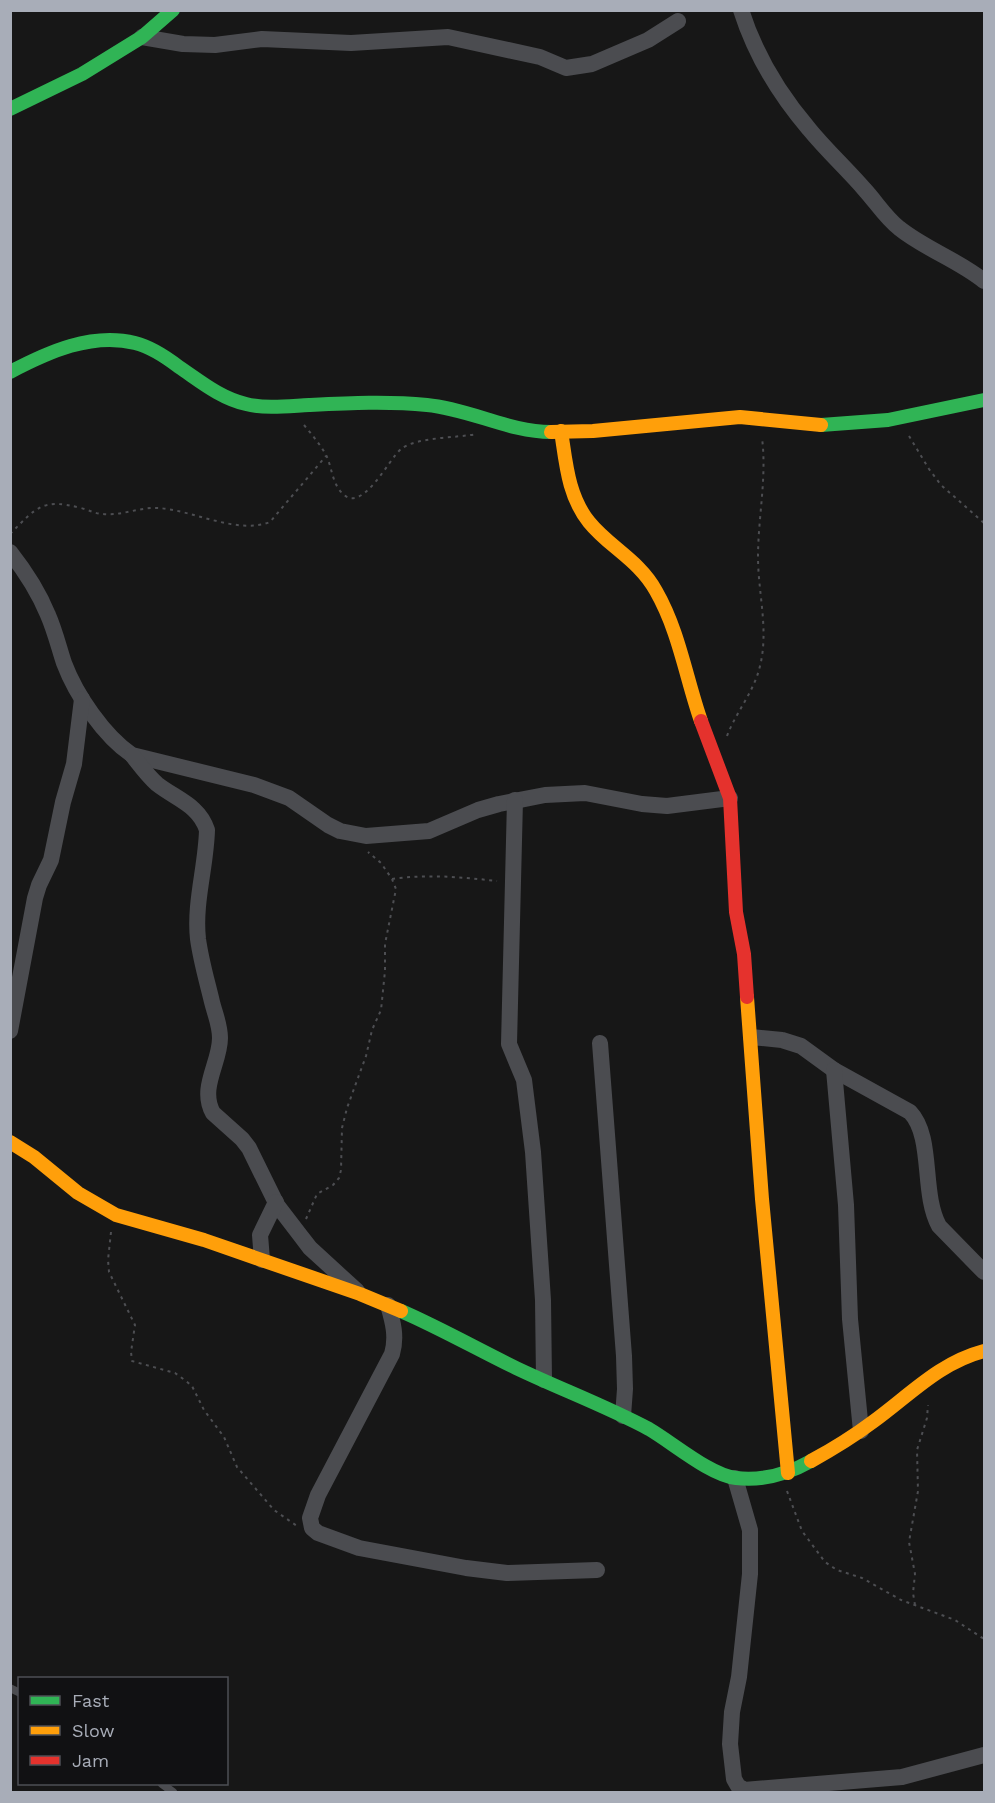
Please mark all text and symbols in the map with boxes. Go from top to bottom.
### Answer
legend [18,1677,228,1785]
text: Fast [72,1690,110,1711]
text: Slow [72,1720,115,1741]
text: Jam [72,1750,109,1771]

